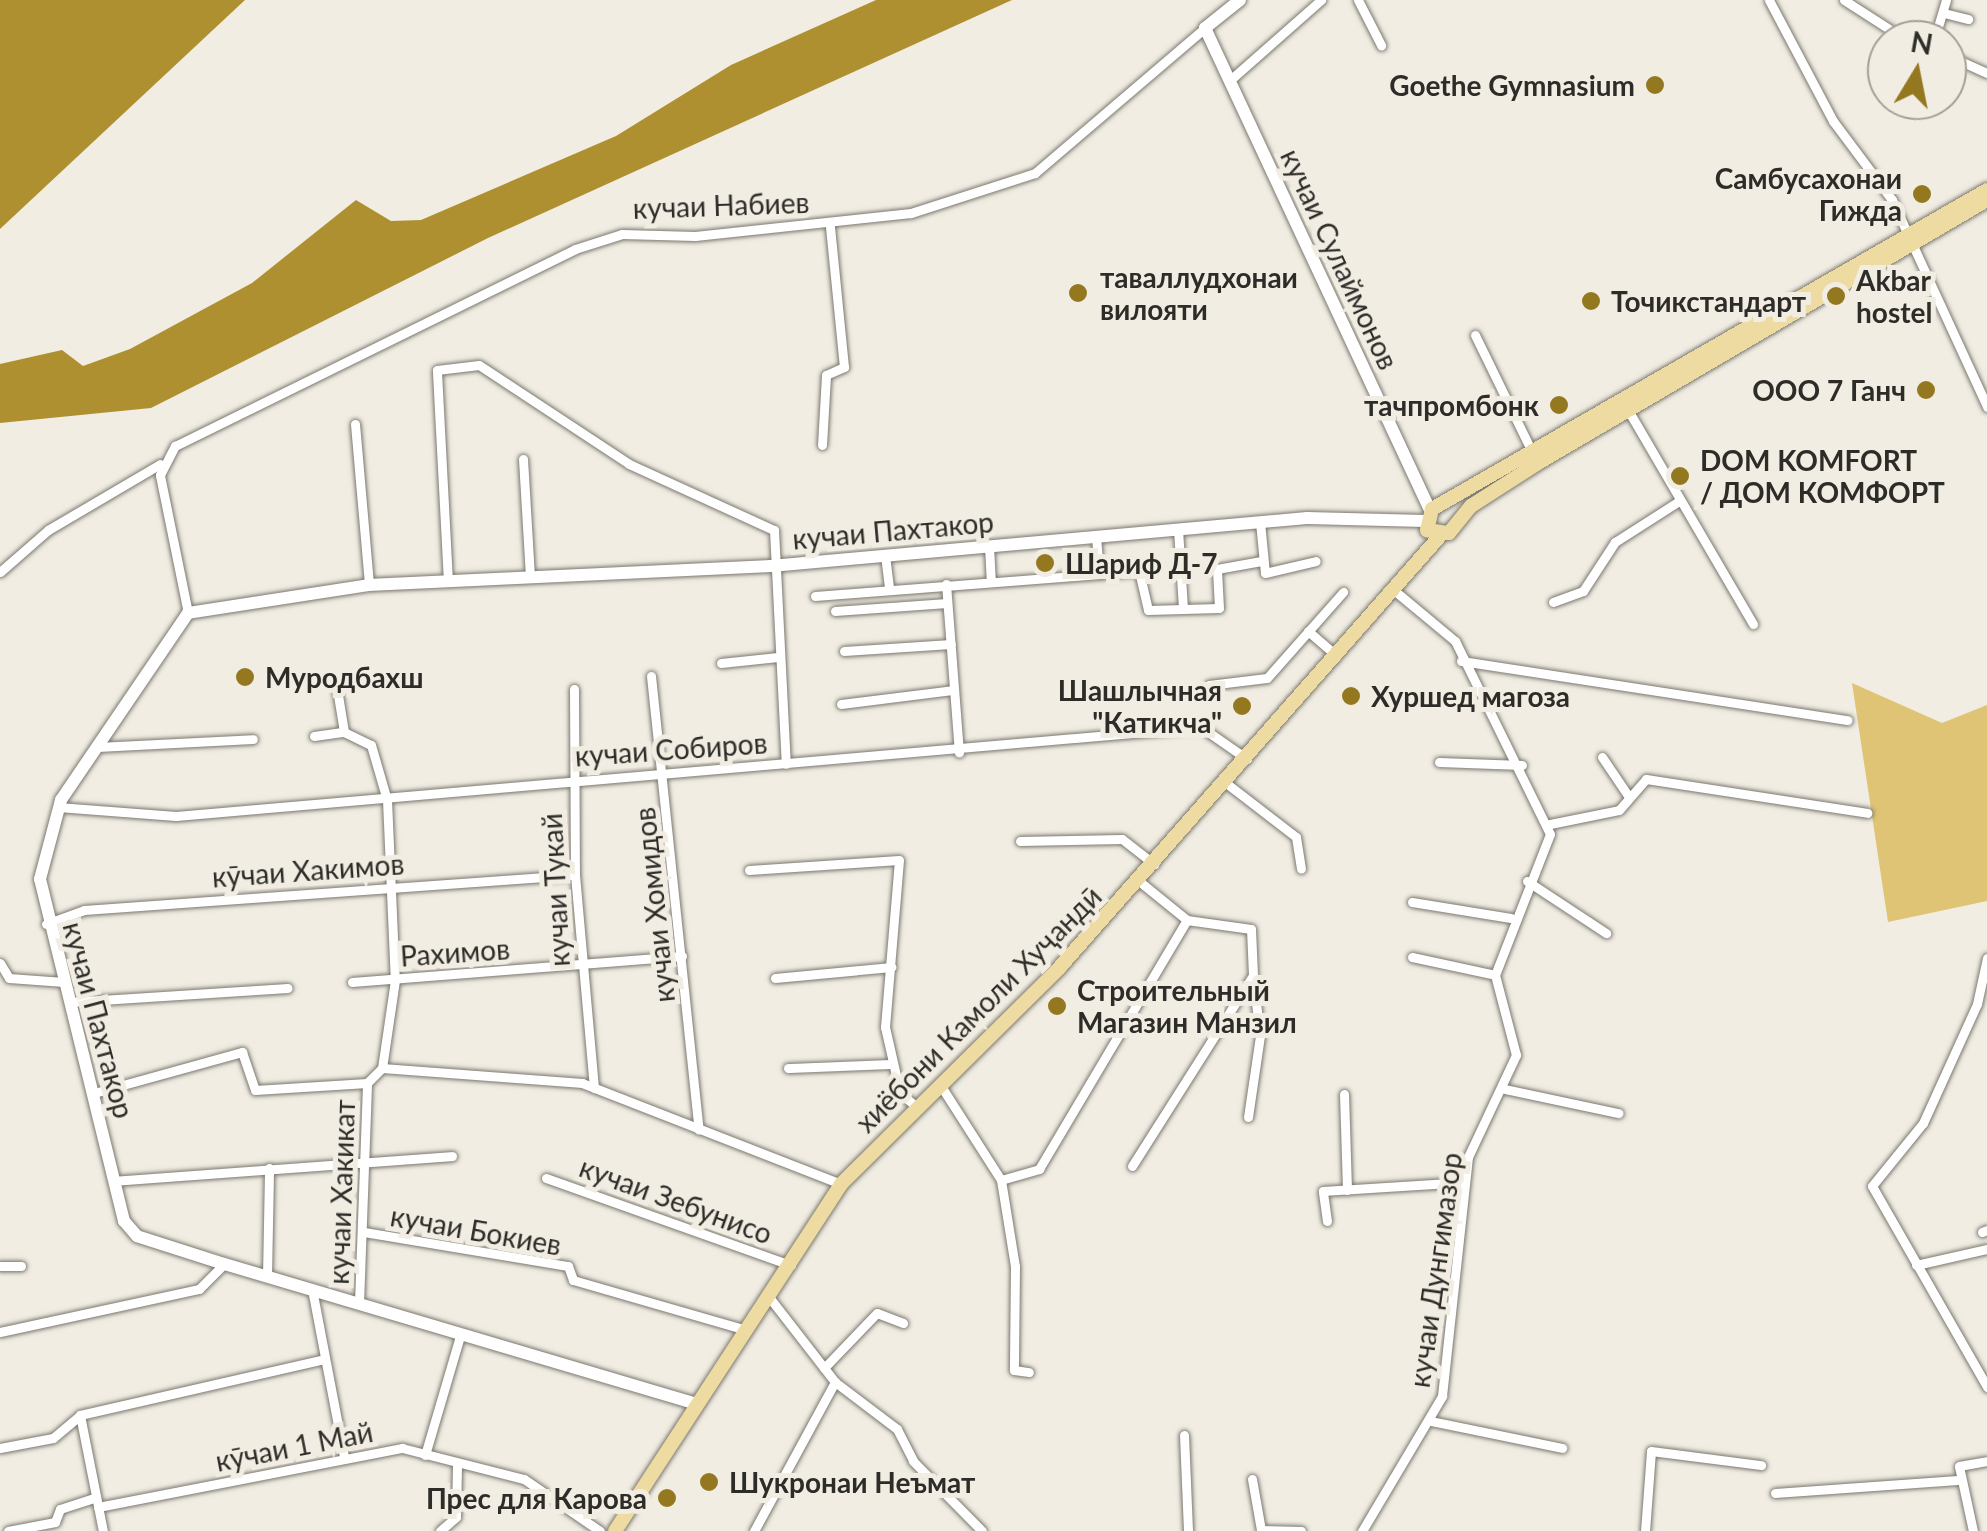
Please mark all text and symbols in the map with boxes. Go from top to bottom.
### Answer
north arrow [1867,20,1967,120]
text: N [1908,24,1935,61]
place label: Goethe Gymnasium [1389,68,1635,102]
marker: Goethe Gymnasium [1644,74,1666,96]
street label: кучаи Сулаймонов [1274,143,1406,375]
place label: Самбусахонаи Гижда [1715,161,1902,227]
marker: Самбусахонаи Гижда [1911,183,1933,205]
street label: кучаи Набиев [632,185,810,225]
place label: таваллудхонаи вилояти [1100,260,1298,326]
place label: Akbar hostel [1856,263,1932,329]
marker: таваллудхонаи вилояти [1065,280,1091,306]
place label: Точикстандарт [1611,284,1806,318]
marker: Akbar hostel [1825,285,1847,307]
marker: Точикстандарт [1580,290,1602,312]
place label: ООО 7 Ганч [1752,373,1906,407]
marker: ООО 7 Ганч [1915,379,1937,401]
place label: тачпромбонк [1364,388,1539,422]
marker: тачпромбонк [1548,394,1570,416]
place label: DOM KOMFORT / ДОМ КОМФОРТ [1700,443,1945,509]
marker: DOM KOMFORT / ДОМ КОМФОРТ [1669,465,1691,487]
street label: кучаи Пахтакор [791,504,995,556]
place label: Шариф Д-7 [1065,546,1218,580]
marker: Шариф Д-7 [1034,552,1056,574]
place label: Муродбахш [265,660,424,694]
marker: Муродбахш [234,666,256,688]
place label: Шашлычная "Катикча" [1058,673,1222,739]
place label: Хуршед магоза [1371,679,1570,713]
marker: Хуршед магоза [1340,685,1362,707]
marker: Шашлычная "Катикча" [1231,695,1253,717]
street label: кучаи Собиров [574,726,768,772]
street label: кучаи Хомидов [627,806,681,1004]
street label: кучаи Тукай [534,812,576,968]
street label: кӯчаи Хакимов [211,847,405,893]
street label: хиёбони Камоли Хуҷандӣ [848,879,1108,1139]
street label: кучаи Пахтакор [57,918,141,1122]
street label: Рахимов [399,931,511,973]
place label: Строительный Магазин Манзил [1077,973,1297,1039]
marker: Строительный Магазин Манзил [1046,995,1068,1017]
street label: кучаи Хакикат [321,1099,361,1285]
street label: кучаи Зебунисо [575,1150,777,1250]
street label: кучаи Дунгимазор [1402,1150,1468,1390]
street label: кучаи Бокиев [388,1198,564,1262]
street label: кӯчаи 1 Май [212,1414,376,1478]
place label: Шукронаи Неъмат [729,1465,975,1499]
marker: Шукронаи Неъмат [698,1471,720,1493]
place label: Прес для Карова [426,1481,647,1515]
marker: Прес для Карова [656,1487,678,1509]

